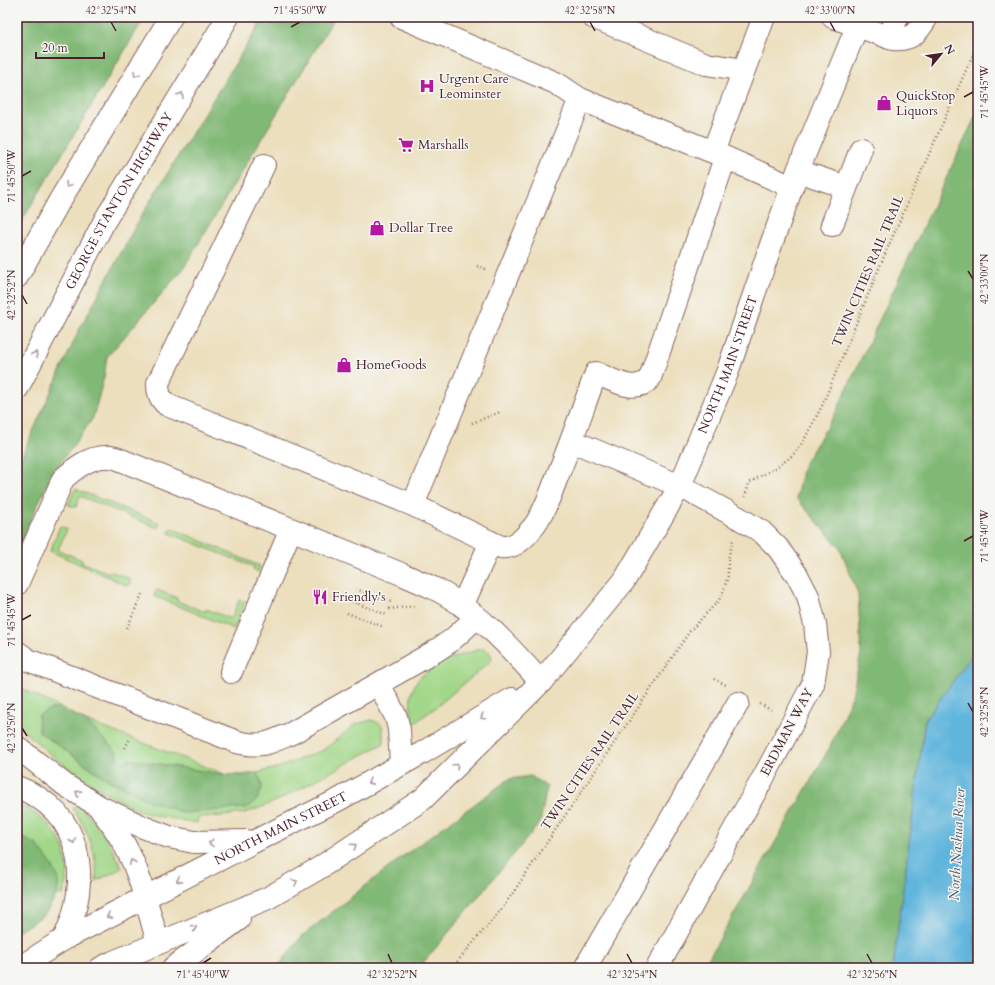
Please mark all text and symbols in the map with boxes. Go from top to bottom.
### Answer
text: 42°32'54"N [86,4,137,18]
text: 71°45'50"W [273,4,328,18]
text: 42°32'58"N [565,4,616,18]
text: 42°33'00"N [805,4,856,18]
scale bar [36,34,104,60]
north arrow [921,34,961,74]
text: 20 m [42,40,69,56]
text: N [940,42,958,58]
text: 71°45'45"W [978,64,992,119]
one-way arrow [134,70,141,77]
place label: Urgent Care Leominster [439,70,509,103]
hospital icon: Urgent Care Leominster [418,77,436,95]
place label: QuickStop Liquors [896,87,956,120]
one-way arrow [176,92,183,99]
shop icon: QuickStop Liquors [875,94,893,112]
street label: GEORGE STANTON HIGHWAY [61,109,177,293]
supermarket icon: Marshalls [397,136,415,154]
place label: Marshalls [418,136,469,154]
text: 71°45'50"W [5,148,19,203]
one-way arrow [66,181,73,188]
street label: TWIN CITIES RAIL TRAIL [828,192,908,350]
shop icon: Dollar Tree [368,219,386,237]
place label: Dollar Tree [389,219,453,237]
text: 42°33'00"N [978,253,992,304]
text: 42°32'52"N [5,269,19,320]
street label: NORTH MAIN STREET [694,292,762,436]
one-way arrow [30,351,38,359]
shop icon: HomeGoods [335,356,353,374]
place label: HomeGoods [356,356,426,374]
text: 71°45'40"W [978,508,992,563]
restaurant icon: Friendly's [311,588,329,606]
place label: Friendly's [332,588,386,606]
text: 71°45'45"W [5,592,19,647]
street label: ERDMAN WAY [756,685,818,779]
text: 42°32'58"N [978,686,992,737]
street label: TWIN CITIES RAIL TRAIL [537,688,643,834]
text: 42°32'50"N [5,702,19,753]
one-way arrow [480,712,487,719]
one-way arrow [451,763,459,771]
one-way arrow [367,777,374,784]
street label: NORTH MAIN STREET [211,787,351,869]
water label: North Nashua River [945,787,969,901]
one-way arrow [75,790,82,798]
one-way arrow [68,836,76,844]
one-way arrow [208,839,214,847]
one-way arrow [350,843,357,851]
one-way arrow [129,858,137,865]
one-way arrow [176,876,183,883]
one-way arrow [291,880,298,887]
one-way arrow [106,911,114,919]
one-way arrow [191,925,198,933]
text: 71°45'40"W [176,968,231,982]
text: 42°32'52"N [367,968,418,982]
text: 42°32'54"N [607,968,658,982]
text: 42°32'56"N [847,968,898,982]

